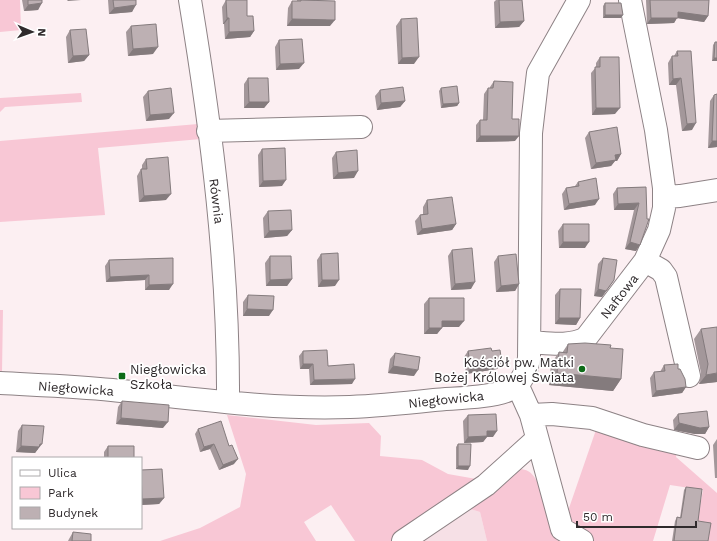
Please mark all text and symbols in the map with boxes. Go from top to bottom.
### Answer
north arrow [12,12,52,52]
text: N [35,28,48,37]
street label: Równia [206,177,227,225]
street label: Naftowa [597,271,642,322]
place label: Kościół pw. Matki Bożej Królowej Świata [434,355,575,385]
place label: Niegłowicka Szkoła [130,362,207,392]
marker: Kościół pw. Matki Bożej Królowej Świata [577,364,587,374]
marker: Niegłowicka Szkoła [117,371,127,381]
street label: Niegłowicka [38,378,115,399]
street label: Niegłowicka [407,388,485,411]
legend [12,457,142,529]
text: Ulica [48,466,77,480]
text: Park [48,486,74,500]
scale bar [577,503,696,529]
text: Budynek [48,506,98,520]
text: 50 m [583,510,613,524]

